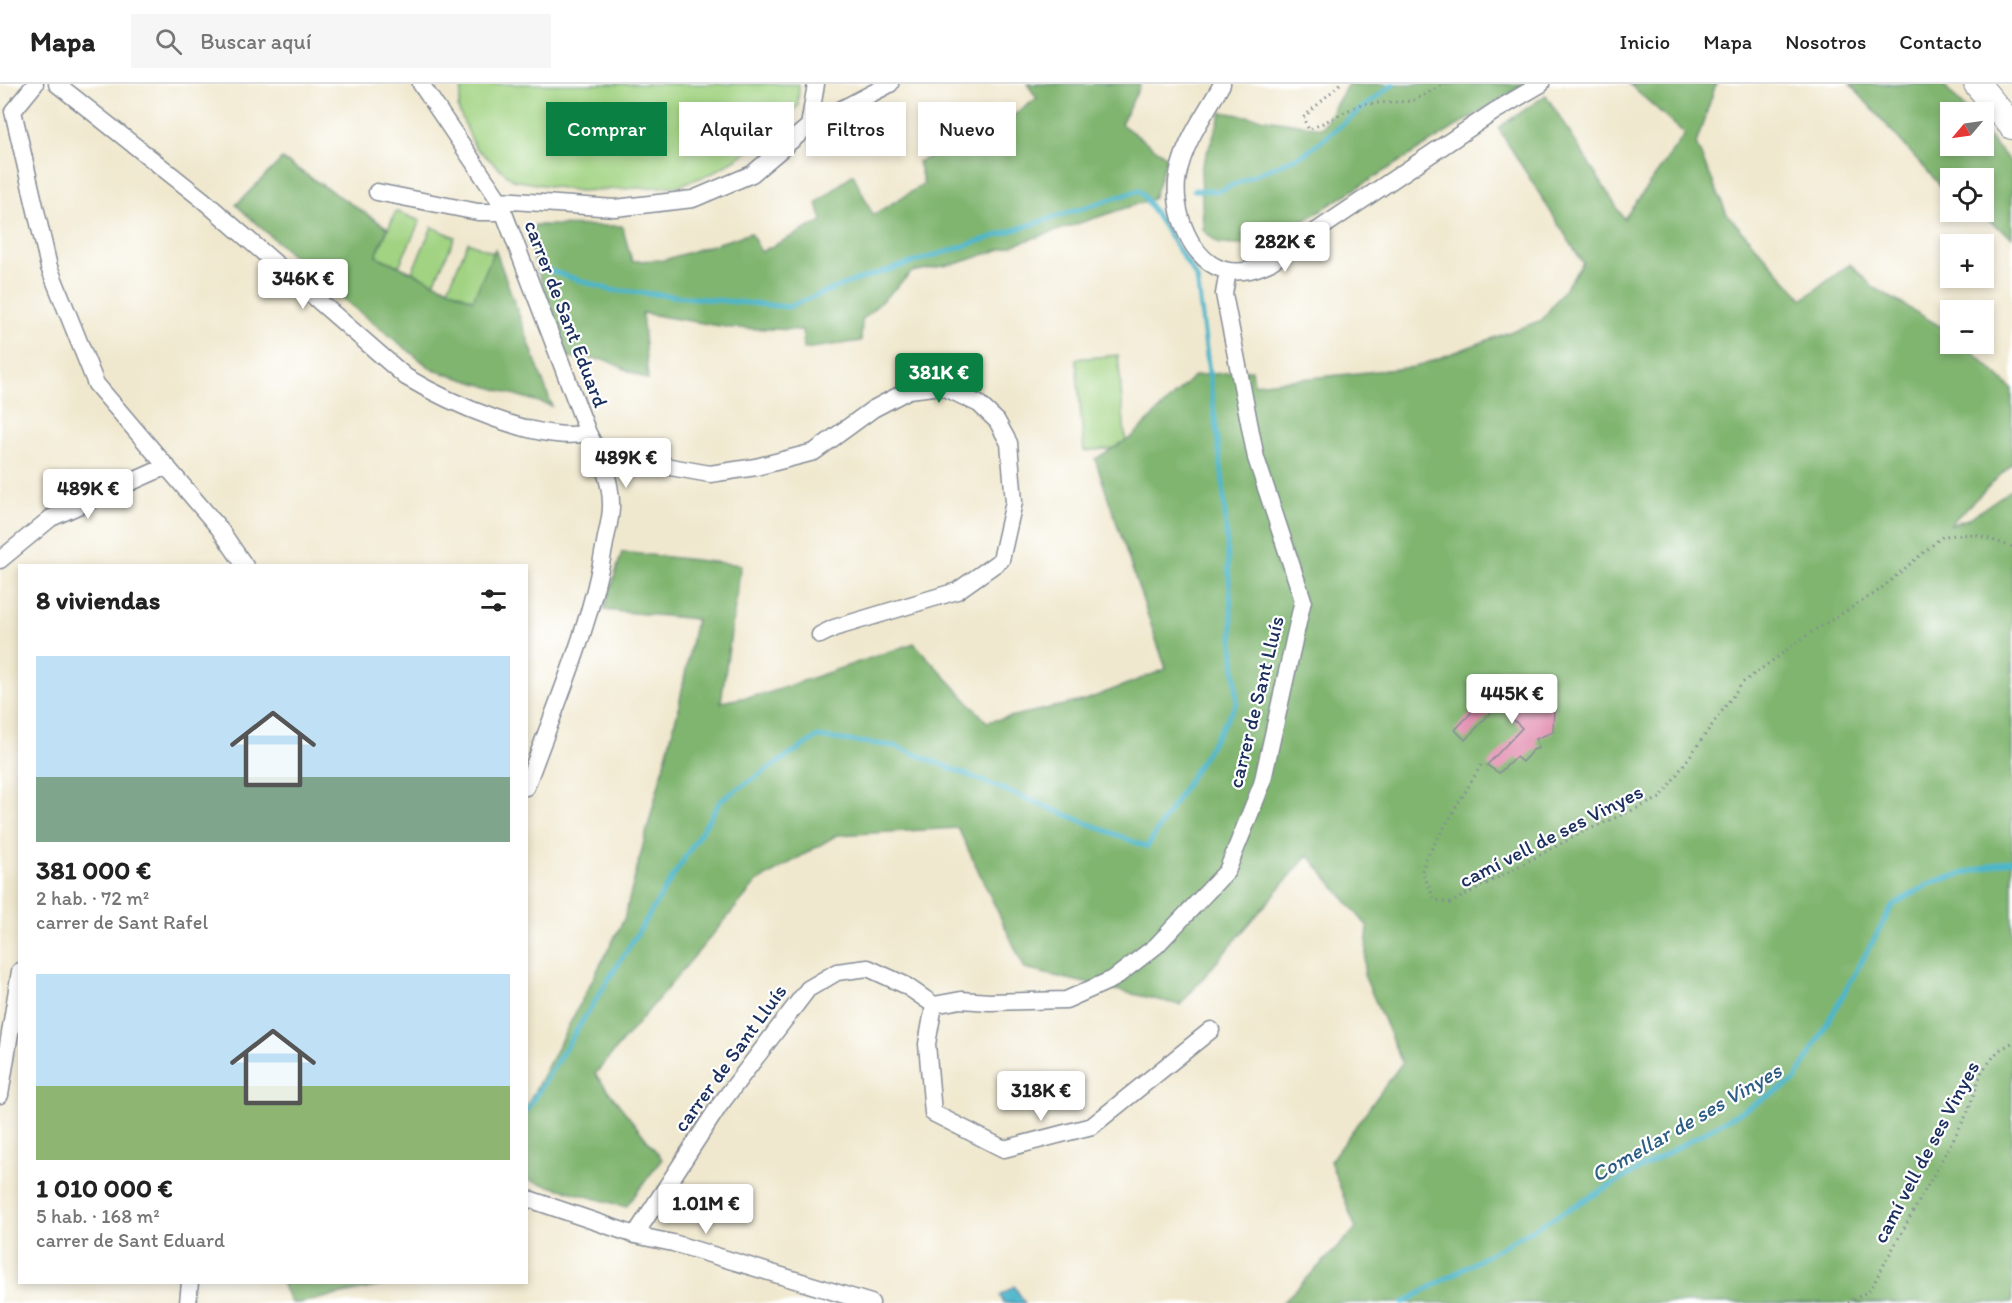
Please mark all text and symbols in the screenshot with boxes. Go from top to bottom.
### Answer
search box [131,14,551,68]
text: Mapa [30,24,95,58]
icon: search [152,25,185,58]
text: Buscar aquí [200,28,311,55]
text: Inicio [1620,29,1670,54]
text: Mapa [1703,29,1752,54]
text: Nosotros [1785,29,1866,54]
text: Contacto [1899,29,1982,54]
chip: Comprar [546,102,667,156]
chip: Alquilar [679,102,794,156]
chip: Filtros [806,102,906,156]
chip: Nuevo [918,102,1016,156]
north arrow [1940,102,1994,156]
map controls [1940,102,1994,354]
button: locate [1940,168,1994,222]
street label: carrer de Sant Eduard [519,217,614,411]
pin: 282K € [1236,222,1334,273]
text: 282K € [1255,229,1315,253]
button: + [1940,234,1994,288]
pin: 346K € [254,259,352,310]
text: 346K € [272,266,334,290]
button: − [1940,300,1994,354]
pin: 381K € [890,353,988,404]
text: 381K € [909,360,969,384]
pin: 489K € [577,438,675,489]
text: 489K € [595,445,657,469]
pin: 489K € [39,469,137,520]
text: 489K € [57,476,119,500]
text: 8 viviendas [36,584,160,616]
icon: filters [477,584,510,617]
street label: carrer de Sant Lluís [1222,613,1289,790]
pin: 445K € [1463,674,1561,725]
text: 445K € [1480,681,1544,705]
icon: home [219,695,327,803]
street label: camí vell de ses Vinyes [1455,778,1647,893]
text: 381 000 € [36,854,151,886]
text: 2 hab. · 72 m² [36,886,149,910]
text: carrer de Sant Rafel [36,910,208,934]
street label: carrer de Sant Lluís [668,979,792,1136]
icon: home [219,1013,327,1121]
water label: Comellar de ses Vinyes [1586,1056,1787,1188]
street label: camí vell de ses Vinyes [1867,1056,1984,1247]
pin: 318K € [992,1071,1090,1122]
text: 318K € [1011,1078,1071,1102]
text: 1 010 000 € [36,1172,173,1204]
pin: 1.01M € [651,1184,761,1235]
text: 1.01M € [672,1191,740,1215]
text: 5 hab. · 168 m² [36,1204,160,1228]
text: carrer de Sant Eduard [36,1228,225,1252]

